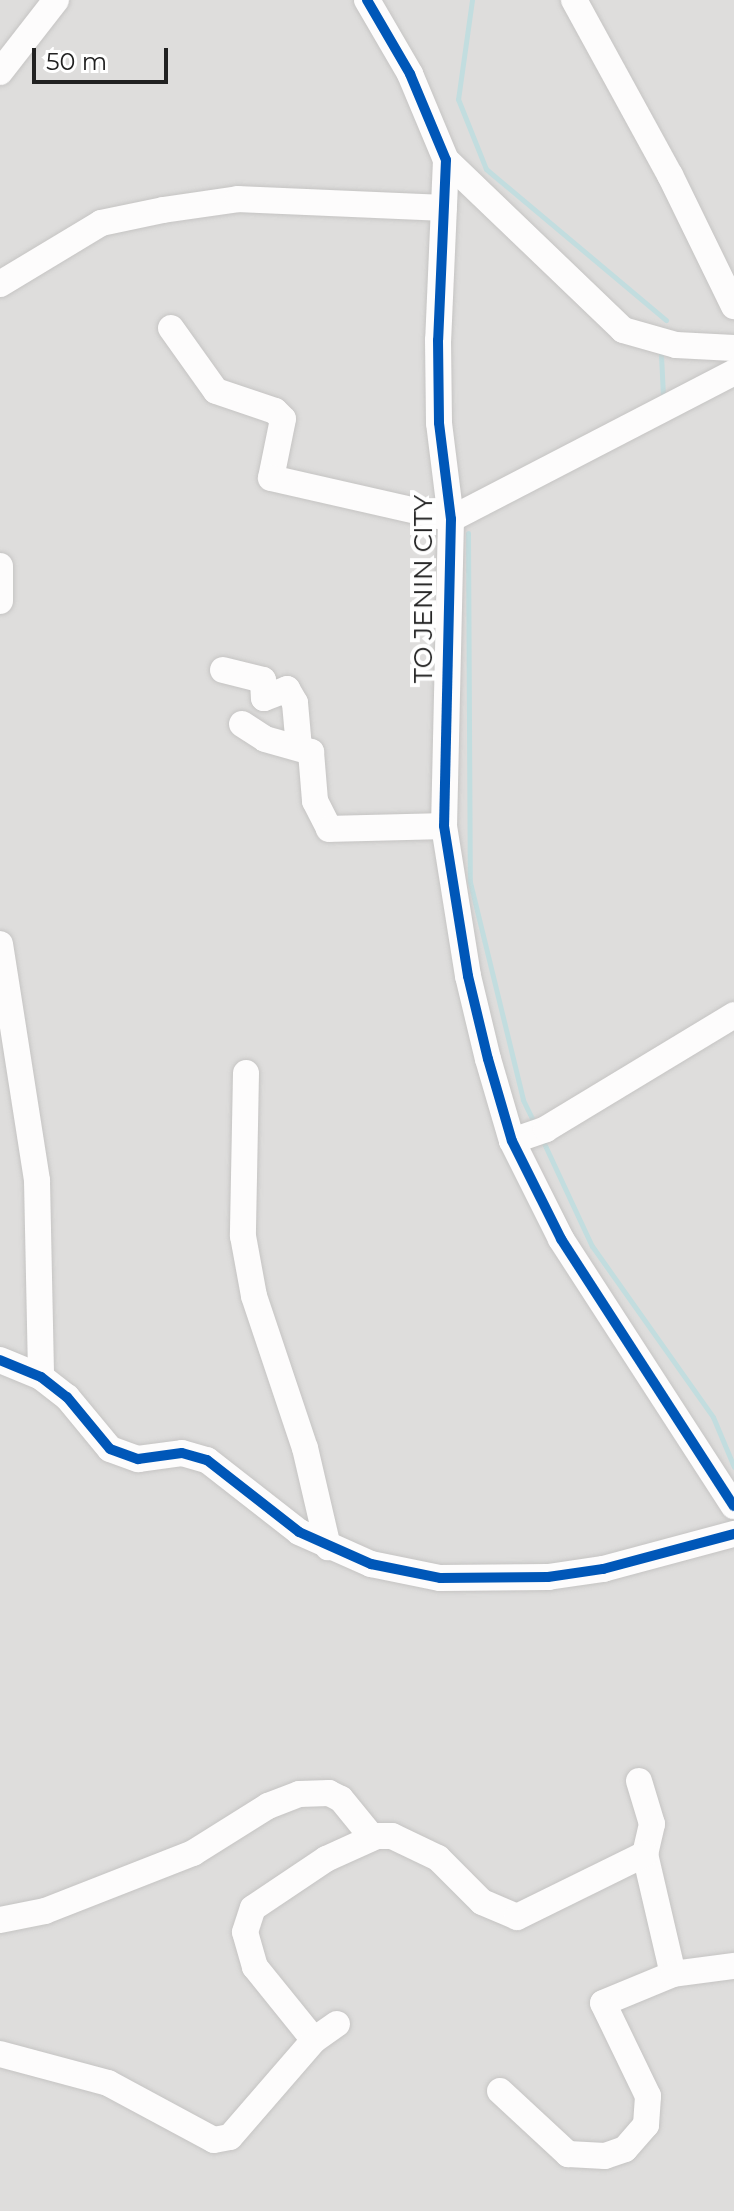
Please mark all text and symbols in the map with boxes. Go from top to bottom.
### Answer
scale bar [36,32,172,82]
text: 50 m [46,47,107,76]
street label: TO JENIN CITY [408,495,440,683]

